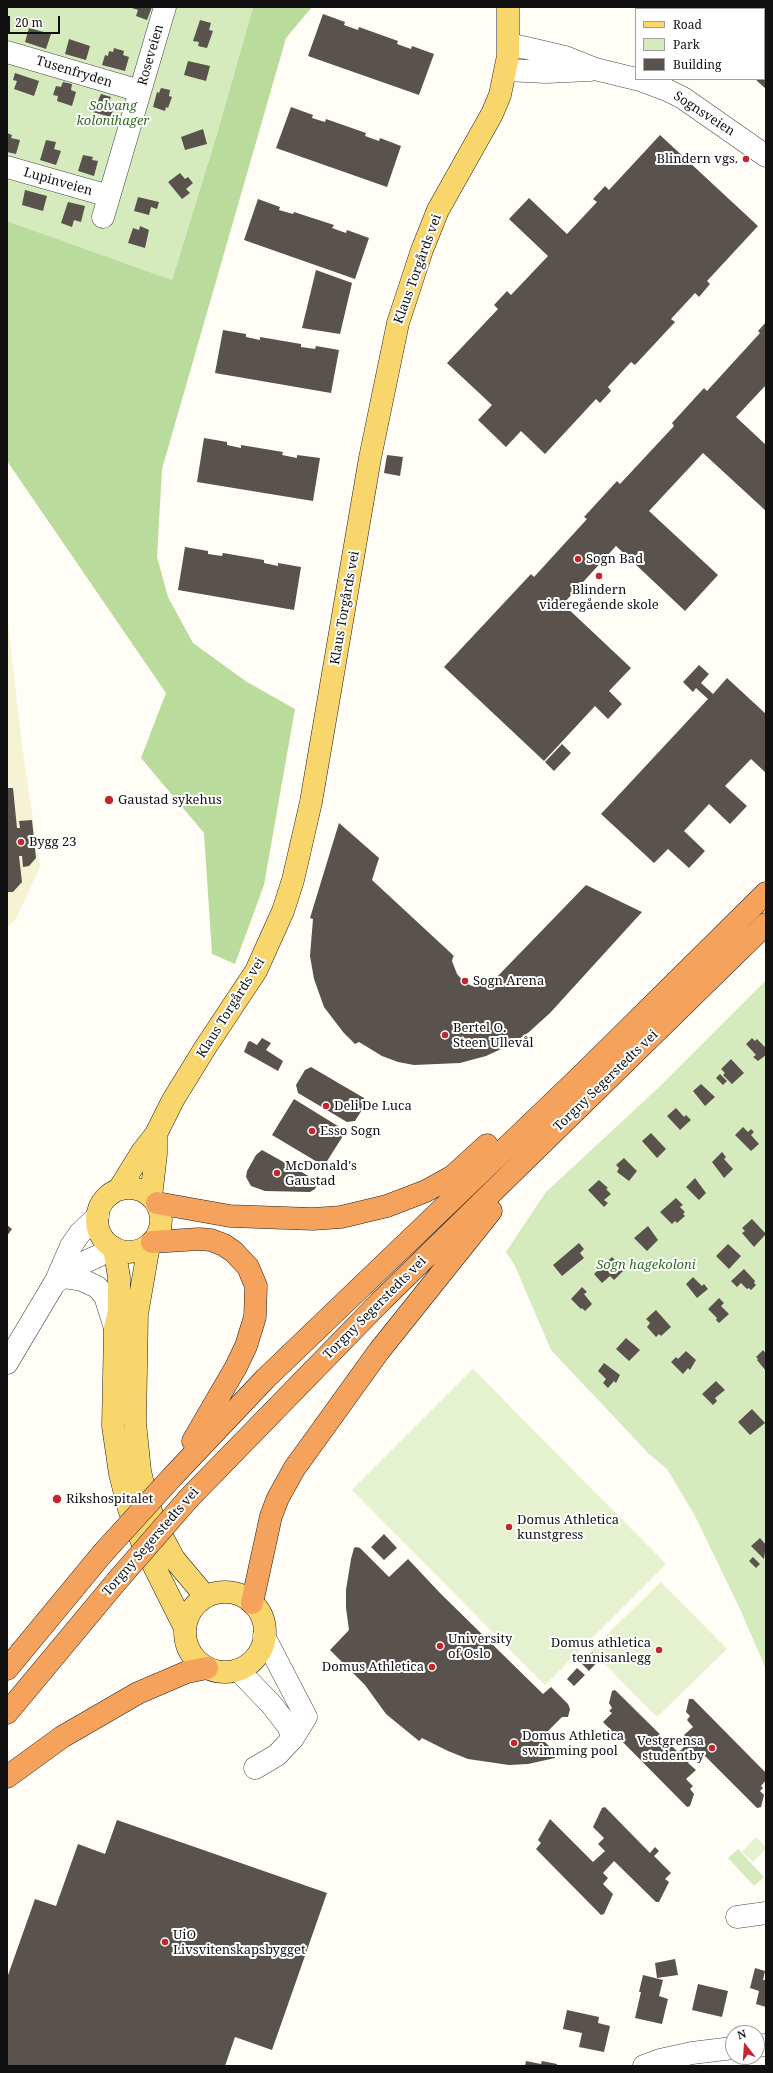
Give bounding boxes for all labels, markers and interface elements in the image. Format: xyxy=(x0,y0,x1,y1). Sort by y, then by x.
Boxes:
scale bar xyxy=(10,8,62,34)
legend xyxy=(635,8,765,80)
text: 20 m xyxy=(15,14,43,31)
text: Road xyxy=(673,16,702,33)
street label: Roseveien xyxy=(135,23,167,87)
text: Park xyxy=(673,36,700,53)
street label: Tusenfryden xyxy=(34,53,114,91)
text: Building xyxy=(673,56,721,73)
street label: Sognsveien xyxy=(670,88,738,140)
park label: Solvang kolonihager xyxy=(77,98,149,129)
place label: Blindern vgs. xyxy=(656,151,738,167)
marker: Blindern vgs. xyxy=(741,154,751,164)
street label: Lupinveien xyxy=(22,165,94,199)
street label: Klaus Torgårds vei xyxy=(391,212,445,326)
street label: Klaus Torgårds vei xyxy=(327,550,363,666)
place label: Sogn Bad xyxy=(586,551,643,567)
marker: Sogn Bad xyxy=(573,554,583,564)
marker: Blindern videregående skole xyxy=(594,571,604,581)
place label: Blindern videregående skole xyxy=(539,582,659,613)
place label: Gaustad sykehus xyxy=(118,792,222,808)
marker: Gaustad sykehus xyxy=(103,794,115,806)
place label: Bygg 23 xyxy=(29,834,76,850)
marker: Bygg 23 xyxy=(16,837,26,847)
street label: Klaus Torgårds vei xyxy=(194,955,268,1061)
place label: Sogn Arena xyxy=(473,973,544,989)
marker: Sogn Arena xyxy=(460,976,470,986)
place label: Bertel O. Steen Ullevål xyxy=(453,1020,534,1051)
street label: Torgny Segerstedts vei xyxy=(551,1027,661,1135)
marker: Bertel O. Steen Ullevål xyxy=(440,1030,450,1040)
place label: Deli De Luca xyxy=(334,1098,412,1114)
marker: Deli De Luca xyxy=(321,1101,331,1111)
place label: Esso Sogn xyxy=(320,1123,381,1139)
marker: Esso Sogn xyxy=(307,1126,317,1136)
place label: McDonald's Gaustad xyxy=(285,1158,357,1189)
marker: McDonald's Gaustad xyxy=(272,1168,282,1178)
street label: Torgny Segerstedts vei xyxy=(320,1253,430,1363)
park label: Sogn hagekoloni xyxy=(596,1257,696,1273)
street label: Torgny Segerstedts vei xyxy=(100,1485,202,1599)
place label: Rikshospitalet xyxy=(66,1491,153,1507)
marker: Rikshospitalet xyxy=(51,1493,63,1505)
place label: Domus Athletica kunstgress xyxy=(517,1512,619,1543)
marker: Domus Athletica kunstgress xyxy=(504,1522,514,1532)
place label: University of Oslo xyxy=(448,1631,512,1662)
place label: Domus athletica tennisanlegg xyxy=(551,1635,651,1666)
marker: University of Oslo xyxy=(435,1641,445,1651)
marker: Domus athletica tennisanlegg xyxy=(654,1645,664,1655)
place label: Domus Athletica xyxy=(322,1659,424,1675)
marker: Domus Athletica xyxy=(427,1662,437,1672)
place label: Domus Athletica swimming pool xyxy=(522,1728,624,1759)
place label: Vestgrensa studentby xyxy=(637,1733,704,1764)
marker: Domus Athletica swimming pool xyxy=(509,1738,519,1748)
marker: Vestgrensa studentby xyxy=(707,1743,717,1753)
place label: UiO Livsvitenskapsbygget xyxy=(173,1927,305,1958)
marker: UiO Livsvitenskapsbygget xyxy=(160,1937,170,1947)
north arrow xyxy=(725,2025,765,2065)
text: N xyxy=(735,2026,748,2042)

